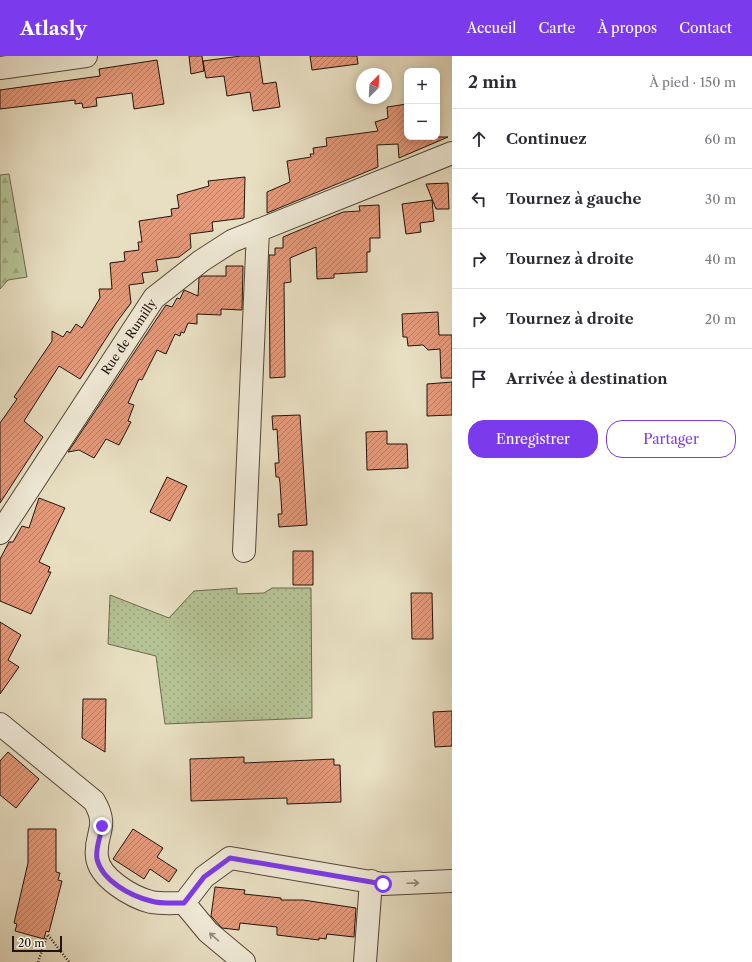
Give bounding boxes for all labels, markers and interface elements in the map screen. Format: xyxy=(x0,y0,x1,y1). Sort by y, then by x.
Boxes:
text: Atlasly xyxy=(20,17,87,40)
text: Accueil xyxy=(467,19,517,37)
text: Carte xyxy=(539,19,575,37)
text: À propos xyxy=(597,19,657,37)
text: Contact xyxy=(679,19,732,37)
north arrow xyxy=(356,68,392,104)
map controls xyxy=(404,68,440,140)
button: + xyxy=(404,68,440,104)
text: 2 min xyxy=(468,72,517,92)
text: À pied · 150 m xyxy=(649,74,736,90)
button: − xyxy=(404,104,440,140)
icon: ahead xyxy=(468,128,490,150)
text: Continuez xyxy=(506,129,587,148)
text: 60 m xyxy=(705,131,736,147)
icon: left xyxy=(468,188,490,210)
text: Tournez à gauche xyxy=(506,189,642,208)
text: 30 m xyxy=(705,191,736,207)
icon: right xyxy=(468,248,490,270)
text: Tournez à droite xyxy=(506,249,634,268)
text: 40 m xyxy=(705,251,736,267)
street label: Rue de Rumilly xyxy=(98,296,160,377)
icon: right xyxy=(468,308,490,330)
text: Tournez à droite xyxy=(506,309,634,328)
text: 20 m xyxy=(705,311,736,327)
icon: arrive xyxy=(468,368,490,390)
text: Arrivée à destination xyxy=(506,369,668,388)
button: Enregistrer xyxy=(468,420,598,458)
button: Partager xyxy=(606,420,736,458)
route end xyxy=(93,817,111,835)
route start xyxy=(374,875,392,893)
one-way arrow xyxy=(406,879,419,886)
one-way arrow xyxy=(209,932,219,941)
scale bar xyxy=(12,934,62,953)
text: 20 m xyxy=(18,936,44,950)

